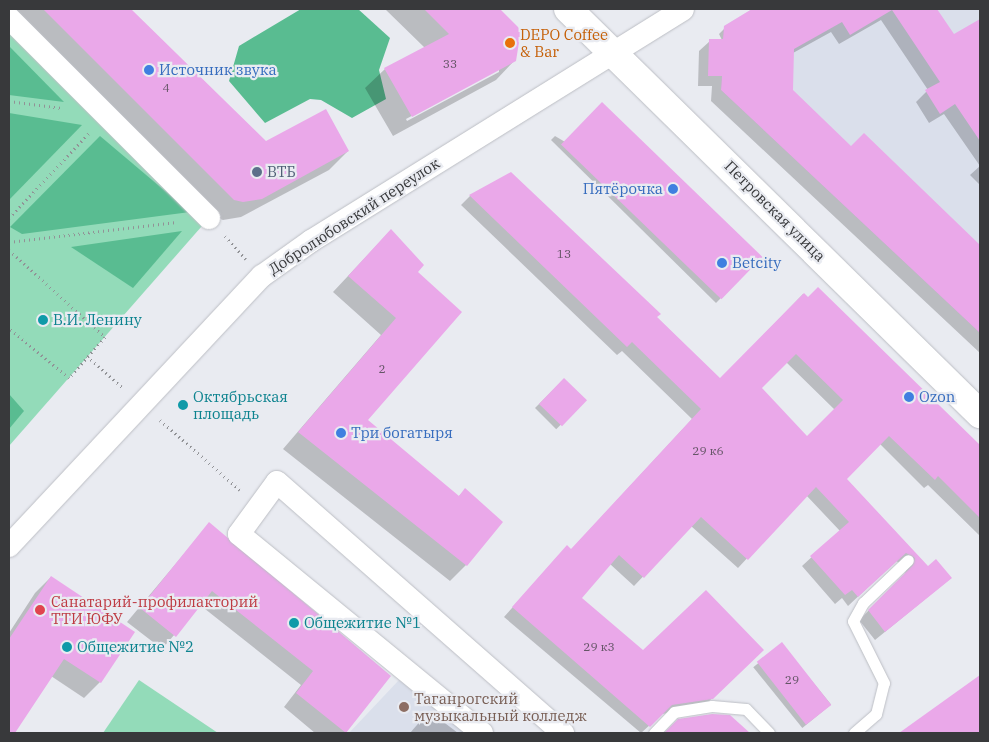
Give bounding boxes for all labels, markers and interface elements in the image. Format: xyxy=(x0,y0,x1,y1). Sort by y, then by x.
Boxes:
place label: DEPO Coffee & Bar xyxy=(520,25,608,60)
marker: DEPO Coffee & Bar xyxy=(504,37,516,49)
house number: 33 xyxy=(443,57,457,71)
place label: Источник звука xyxy=(159,61,277,79)
marker: Источник звука xyxy=(143,64,155,76)
house number: 4 xyxy=(162,81,170,95)
street label: Добролюбовский переулок xyxy=(265,154,443,278)
street label: Петровская улица xyxy=(721,157,829,265)
place label: ВТБ xyxy=(267,163,296,181)
marker: ВТБ xyxy=(251,166,263,178)
place label: Пятёрочка xyxy=(583,180,663,198)
marker: Пятёрочка xyxy=(667,183,679,195)
house number: 13 xyxy=(557,247,571,261)
place label: Betcity xyxy=(732,254,781,272)
marker: Betcity xyxy=(716,257,728,269)
place label: В.И. Ленину xyxy=(53,311,142,329)
marker: В.И. Ленину xyxy=(37,314,49,326)
house number: 2 xyxy=(378,362,386,376)
place label: Октябрьская площадь xyxy=(193,387,288,422)
place label: Ozon xyxy=(919,388,955,406)
marker: Ozon xyxy=(903,391,915,403)
marker: Октябрьская площадь xyxy=(177,399,189,411)
place label: Три богатыря xyxy=(351,424,453,442)
marker: Три богатыря xyxy=(335,427,347,439)
house number: 29 к6 xyxy=(692,444,724,458)
place label: Санатарий-профилакторий ТТИ ЮФУ xyxy=(51,592,258,627)
marker: Санатарий-профилакторий ТТИ ЮФУ xyxy=(33,603,47,617)
place label: Общежитие №1 xyxy=(304,614,421,632)
marker: Общежитие №1 xyxy=(288,617,300,629)
place label: Общежитие №2 xyxy=(77,638,194,656)
house number: 29 к3 xyxy=(583,640,615,654)
marker: Общежитие №2 xyxy=(61,641,73,653)
house number: 29 xyxy=(785,673,799,687)
place label: Таганрогский музыкальный колледж xyxy=(414,689,587,724)
marker: Таганрогский музыкальный колледж xyxy=(398,701,410,713)

